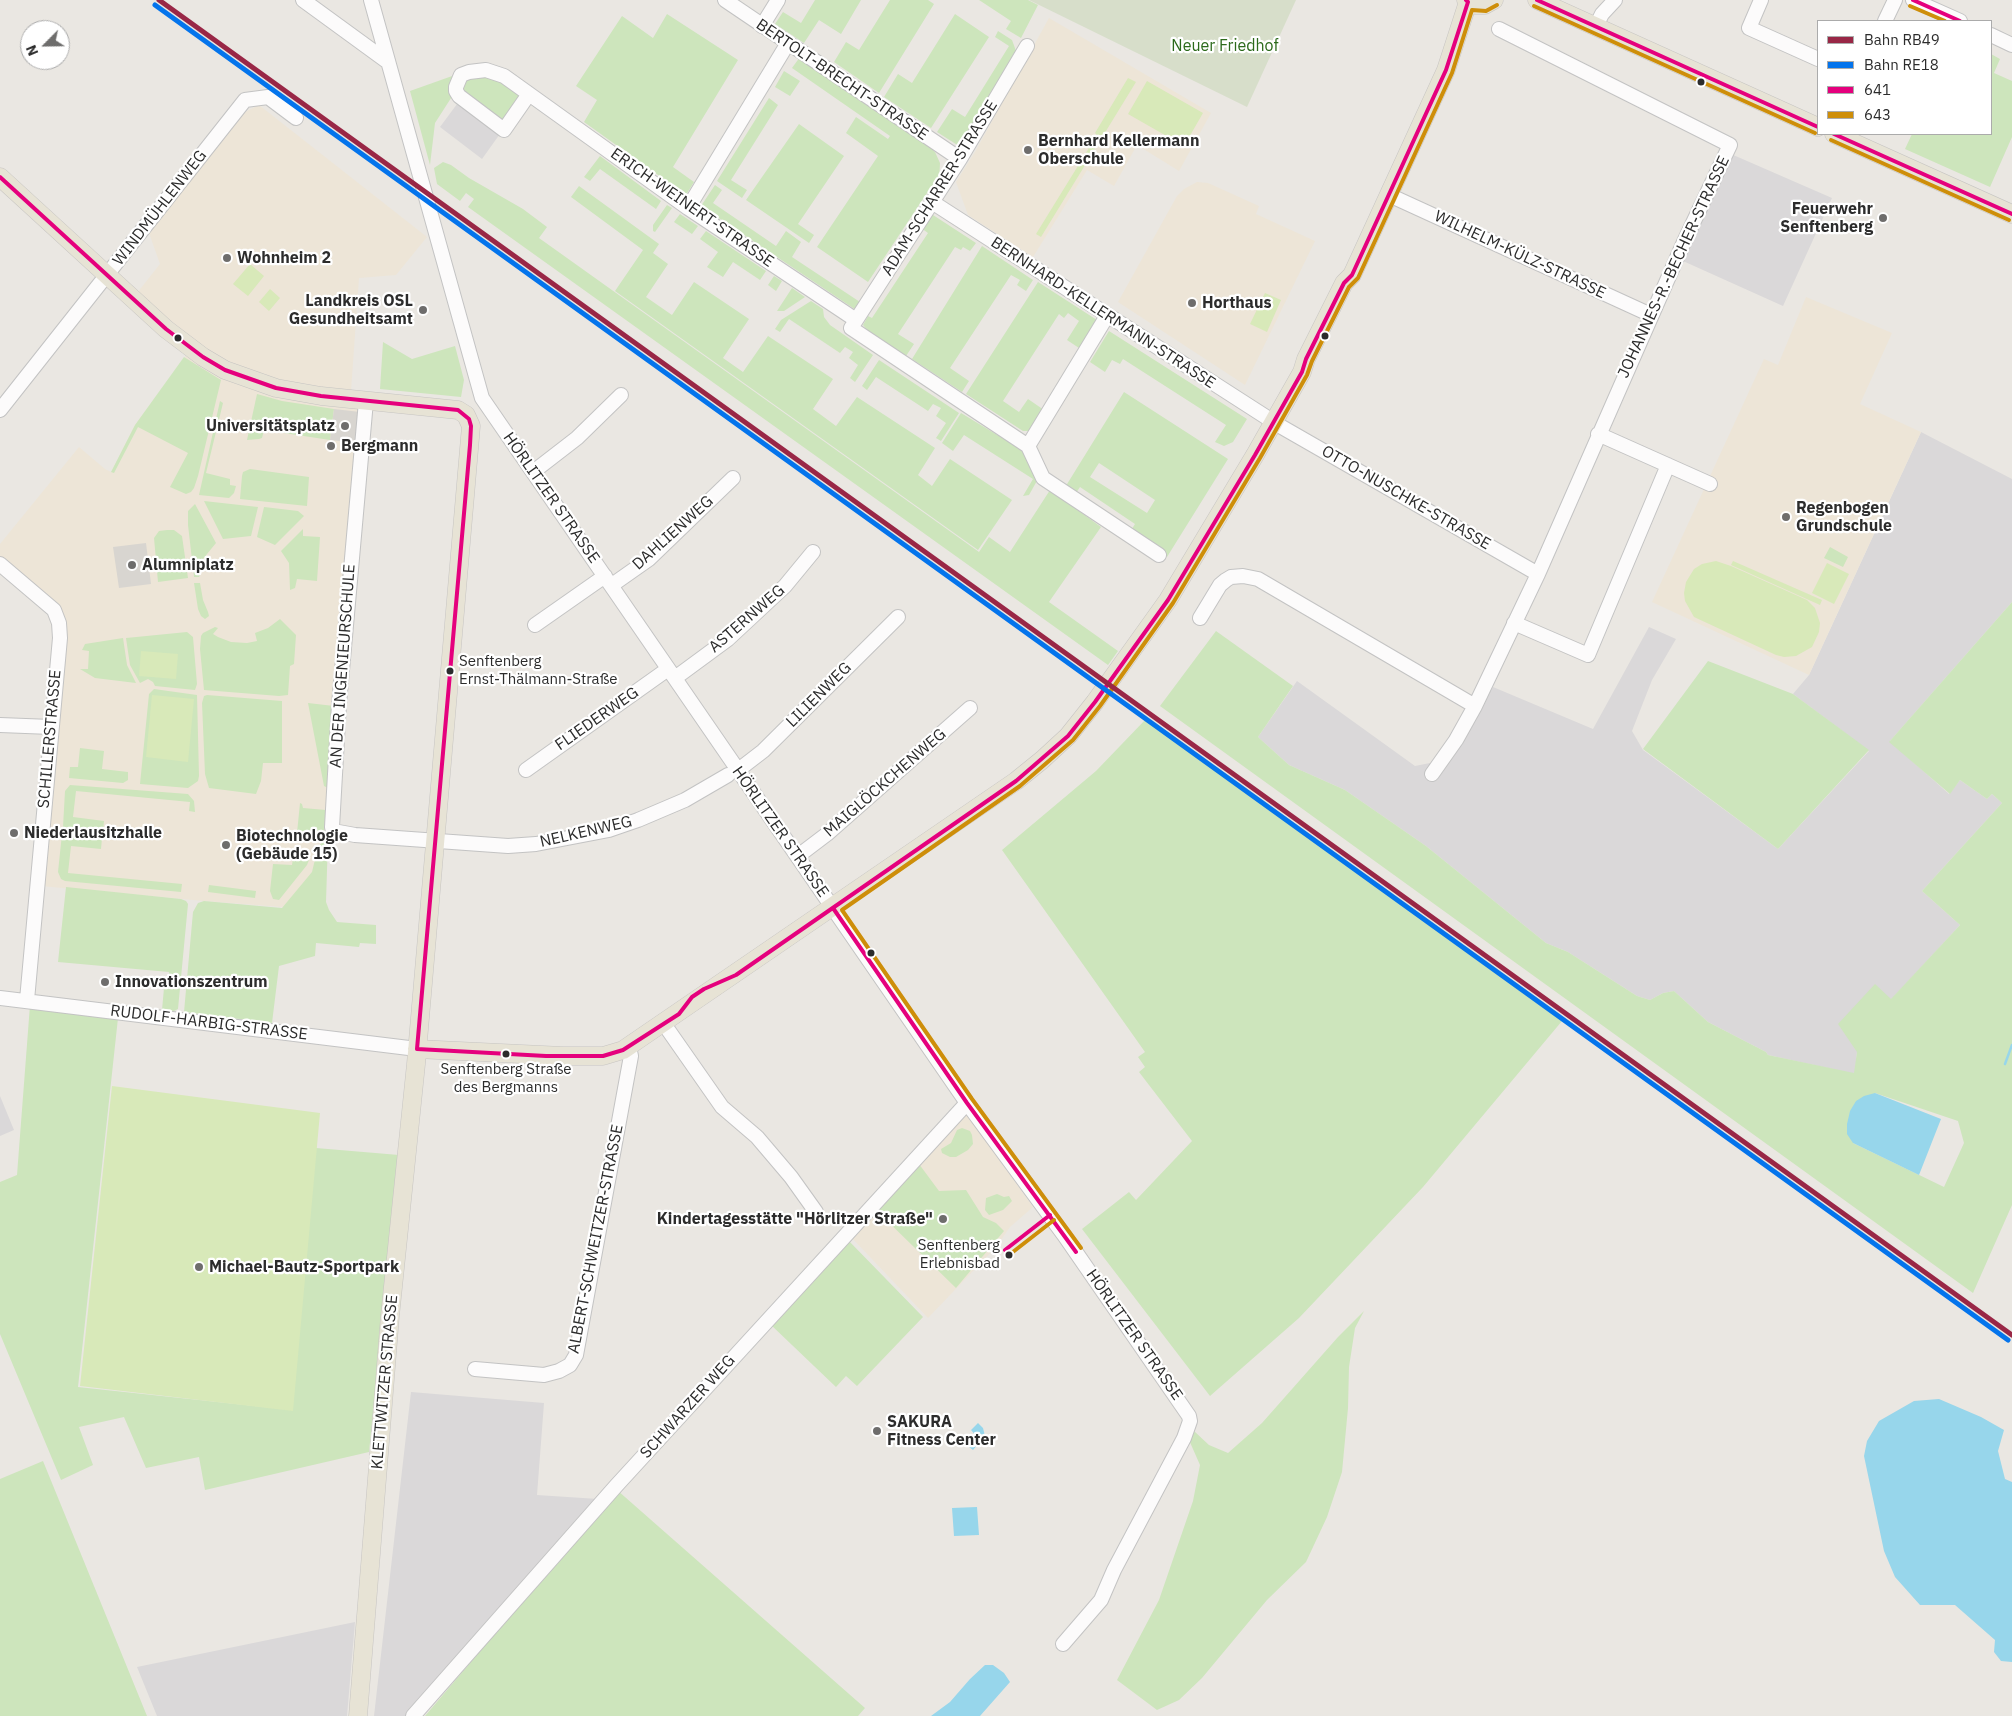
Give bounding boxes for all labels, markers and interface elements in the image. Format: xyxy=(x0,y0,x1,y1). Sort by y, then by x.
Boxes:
street label: BERTOLT-BRECHT-STRASSE xyxy=(752,15,932,145)
north arrow xyxy=(20,20,70,70)
legend xyxy=(1817,20,1992,135)
text: Bahn RB49 xyxy=(1864,30,1940,49)
park label: Neuer Friedhof xyxy=(1171,36,1279,56)
text: N xyxy=(22,42,42,59)
text: Bahn RE18 xyxy=(1864,55,1939,74)
unlabelled marker xyxy=(1696,77,1706,87)
text: 641 xyxy=(1864,80,1891,99)
street label: ADAM-SCHARRER-STRASSE xyxy=(878,97,1002,279)
text: 643 xyxy=(1864,105,1891,124)
place label: Bernhard Kellermann Oberschule xyxy=(1038,131,1199,169)
street label: ERICH-WEINERT-STRASSE xyxy=(607,144,777,272)
marker: Bernhard Kellermann Oberschule xyxy=(1022,144,1034,156)
street label: WINDMÜHLENWEG xyxy=(109,146,211,270)
street label: JOHANNES-R.-BECHER-STRASSE xyxy=(1614,153,1734,381)
place label: Feuerwehr Senftenberg xyxy=(1780,199,1873,237)
street label: WILHELM-KÜLZ-STRASSE xyxy=(1431,207,1609,303)
marker: Feuerwehr Senftenberg xyxy=(1877,212,1889,224)
street label: BERNHARD-KELLERMANN-STRASSE xyxy=(987,233,1219,393)
place label: Wohnheim 2 xyxy=(237,248,331,268)
marker: Wohnheim 2 xyxy=(221,252,233,264)
place label: Landkreis OSL Gesundheitsamt xyxy=(289,291,413,329)
place label: Horthaus xyxy=(1202,293,1272,313)
marker: Horthaus xyxy=(1186,297,1198,309)
marker: Landkreis OSL Gesundheitsamt xyxy=(417,304,429,316)
unlabelled marker xyxy=(1320,331,1330,341)
unlabelled marker xyxy=(173,333,183,343)
place label: Universitätsplatz xyxy=(206,416,335,436)
marker: Universitätsplatz xyxy=(339,420,351,432)
street label: HÖRLITZER STRASSE xyxy=(499,429,603,567)
place label: Bergmann xyxy=(341,436,418,456)
marker: Bergmann xyxy=(325,440,337,452)
street label: OTTO-NUSCHKE-STRASSE xyxy=(1318,442,1494,554)
street label: DAHLIENWEG xyxy=(629,492,717,574)
place label: Regenbogen Grundschule xyxy=(1796,498,1892,536)
marker: Regenbogen Grundschule xyxy=(1780,511,1792,523)
place label: Alumniplatz xyxy=(142,555,234,575)
marker: Alumniplatz xyxy=(126,559,138,571)
street label: AN DER INGENIEURSCHULE xyxy=(326,563,360,769)
street label: ASTERNWEG xyxy=(705,581,789,657)
place label: Senftenberg Ernst-Thälmann-Straße xyxy=(459,653,617,688)
street label: LILIENWEG xyxy=(782,658,856,732)
marker: Senftenberg Ernst-Thälmann-Straße xyxy=(445,666,455,676)
street label: SCHILLERSTRASSE xyxy=(34,669,66,809)
street label: FLIEDERWEG xyxy=(552,683,642,755)
street label: MAIGLÖCKCHENWEG xyxy=(820,725,950,841)
street label: HÖRLITZER STRASSE xyxy=(728,763,832,901)
street label: NELKENWEG xyxy=(538,812,634,852)
place label: Niederlausitzhalle xyxy=(24,823,162,843)
place label: Biotechnologie (Gebäude 15) xyxy=(236,826,348,864)
marker: Niederlausitzhalle xyxy=(8,827,20,839)
marker: Biotechnologie (Gebäude 15) xyxy=(220,839,232,851)
unlabelled marker xyxy=(866,948,876,958)
place label: Innovationszentrum xyxy=(115,972,268,992)
marker: Innovationszentrum xyxy=(99,976,111,988)
street label: RUDOLF-HARBIG-STRASSE xyxy=(109,1001,309,1045)
marker: Senftenberg Straße des Bergmanns xyxy=(501,1049,511,1059)
place label: Senftenberg Straße des Bergmanns xyxy=(440,1061,572,1096)
street label: ALBERT-SCHWEITZER-STRASSE xyxy=(564,1123,628,1355)
place label: Kindertagesstätte "Hörlitzer Straße" xyxy=(657,1209,933,1229)
marker: Kindertagesstätte "Hörlitzer Straße" xyxy=(937,1213,949,1225)
place label: Senftenberg Erlebnisbad xyxy=(918,1237,1000,1272)
marker: Senftenberg Erlebnisbad xyxy=(1004,1250,1014,1260)
place label: Michael-Bautz-Sportpark xyxy=(209,1257,399,1277)
marker: Michael-Bautz-Sportpark xyxy=(193,1261,205,1273)
street label: HÖRLITZER STRASSE xyxy=(1082,1266,1186,1404)
street label: KLETTWITZER STRASSE xyxy=(368,1294,402,1470)
street label: SCHWARZER WEG xyxy=(637,1351,739,1463)
place label: SAKURA Fitness Center xyxy=(887,1412,996,1450)
marker: SAKURA Fitness Center xyxy=(871,1425,883,1437)

